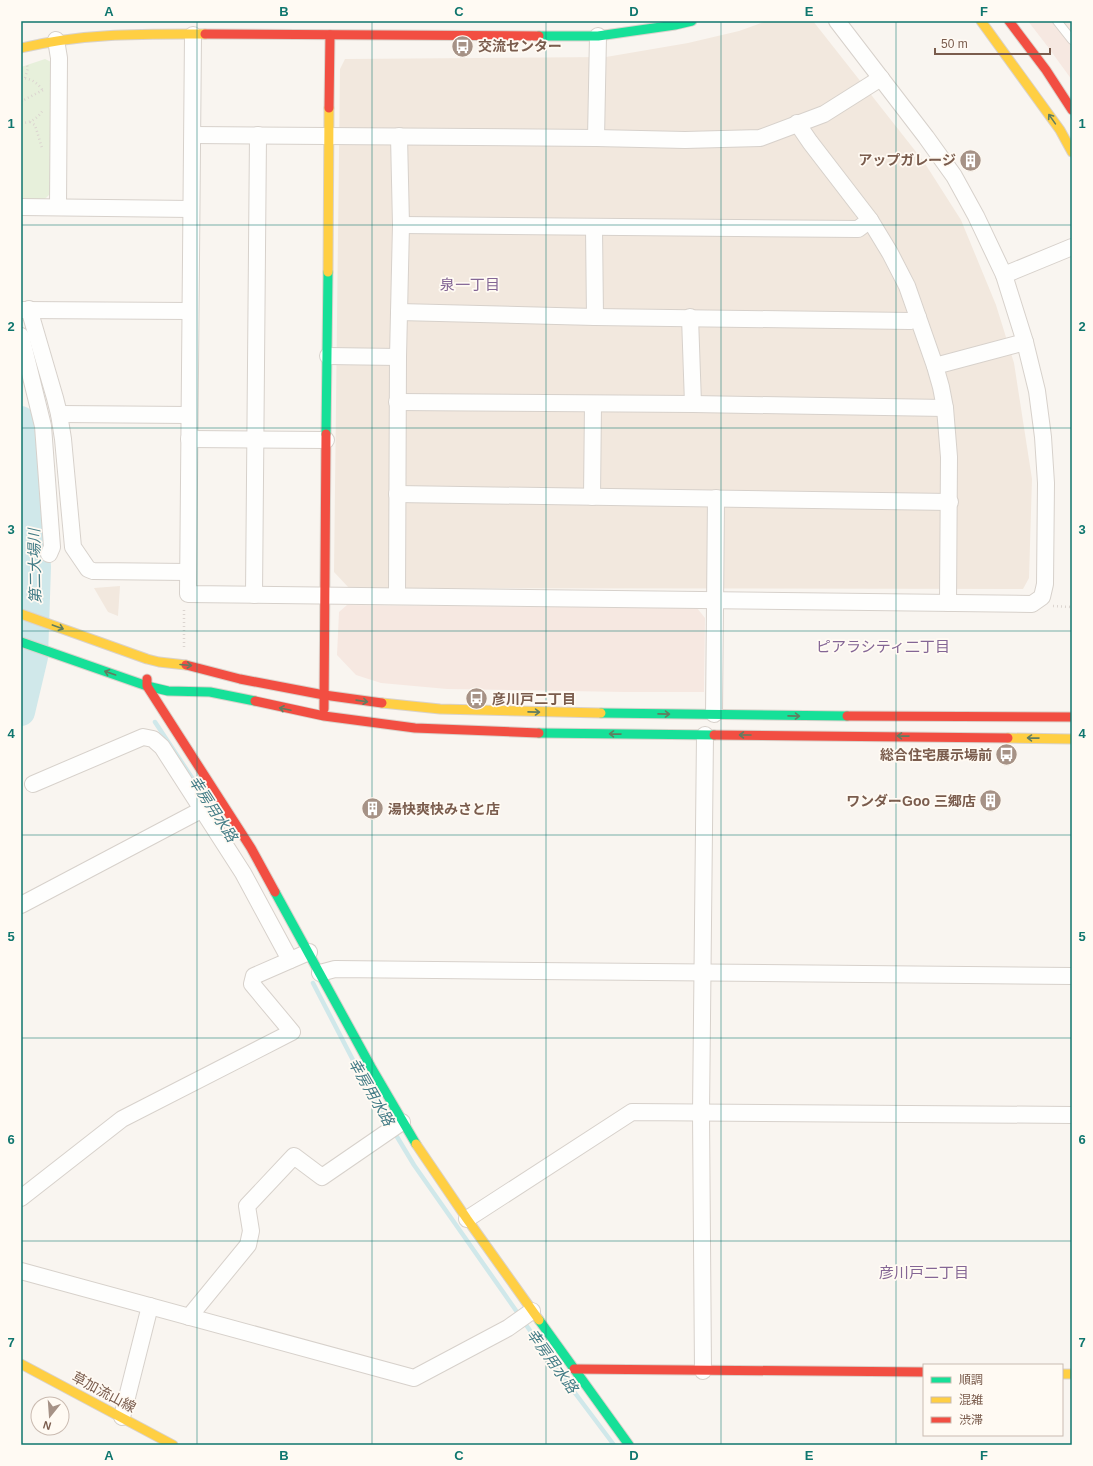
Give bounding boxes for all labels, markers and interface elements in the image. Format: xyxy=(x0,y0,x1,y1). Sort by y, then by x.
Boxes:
text: A xyxy=(104,4,114,19)
text: B xyxy=(279,4,289,19)
text: C xyxy=(454,4,464,19)
text: D xyxy=(629,4,639,19)
text: E xyxy=(805,4,814,19)
text: F xyxy=(980,4,988,19)
scale bar xyxy=(935,30,1050,56)
bus stop icon: 交流センター xyxy=(449,33,475,59)
text: 50 m xyxy=(941,37,968,51)
place label: 交流センター xyxy=(478,38,562,54)
one-way arrow xyxy=(1048,113,1056,124)
text: 1 xyxy=(7,116,15,131)
text: 1 xyxy=(1078,116,1086,131)
building icon: アップガレージ xyxy=(958,147,984,173)
place label: アップガレージ xyxy=(858,152,956,168)
district label: 泉一丁目 xyxy=(440,276,500,293)
text: 2 xyxy=(7,319,15,334)
text: 2 xyxy=(1078,319,1086,334)
text: 3 xyxy=(7,522,15,537)
text: 3 xyxy=(1078,522,1086,537)
water label: 第二大場川 xyxy=(25,526,44,604)
one-way arrow xyxy=(51,624,64,631)
district label: ピアラシティ二丁目 xyxy=(816,638,950,655)
one-way arrow xyxy=(179,662,192,669)
one-way arrow xyxy=(105,669,117,677)
bus stop icon: 彦川戸二丁目 xyxy=(463,686,489,712)
place label: 彦川戸二丁目 xyxy=(492,691,576,707)
one-way arrow xyxy=(355,697,368,705)
one-way arrow xyxy=(279,704,292,712)
one-way arrow xyxy=(527,708,540,716)
one-way arrow xyxy=(657,710,670,718)
one-way arrow xyxy=(787,712,800,719)
text: 4 xyxy=(7,726,15,741)
text: 4 xyxy=(1078,726,1086,741)
one-way arrow xyxy=(609,730,622,738)
one-way arrow xyxy=(739,731,752,739)
one-way arrow xyxy=(897,732,910,740)
one-way arrow xyxy=(1027,734,1040,742)
bus stop icon: 総合住宅展示場前 xyxy=(994,742,1020,768)
place label: 総合住宅展示場前 xyxy=(880,747,992,763)
water label: 幸房用水路 xyxy=(186,773,242,846)
building icon: ワンダーGoo 三郷店 xyxy=(978,788,1004,814)
place label: ワンダーGoo 三郷店 xyxy=(846,793,976,809)
building icon: 湯快爽快みさと店 xyxy=(360,796,386,822)
place label: 湯快爽快みさと店 xyxy=(388,801,500,817)
text: 5 xyxy=(7,929,15,944)
text: 5 xyxy=(1078,929,1086,944)
water label: 幸房用水路 xyxy=(345,1055,399,1130)
text: 6 xyxy=(7,1132,15,1147)
text: 6 xyxy=(1078,1132,1086,1147)
district label: 彦川戸二丁目 xyxy=(879,1264,969,1281)
water label: 幸房用水路 xyxy=(523,1325,582,1398)
text: 7 xyxy=(7,1335,15,1350)
text: 7 xyxy=(1078,1335,1086,1350)
legend xyxy=(923,1364,1063,1436)
street label: 草加流山線 xyxy=(69,1369,139,1415)
text: 順調 xyxy=(959,1373,983,1387)
text: 混雑 xyxy=(959,1393,983,1407)
north arrow xyxy=(30,1396,70,1436)
text: 渋滞 xyxy=(959,1413,983,1427)
text: N xyxy=(41,1419,53,1432)
text: A xyxy=(104,1448,114,1463)
text: B xyxy=(279,1448,289,1463)
text: C xyxy=(454,1448,464,1463)
text: D xyxy=(629,1448,639,1463)
text: E xyxy=(805,1448,814,1463)
text: F xyxy=(980,1448,988,1463)

